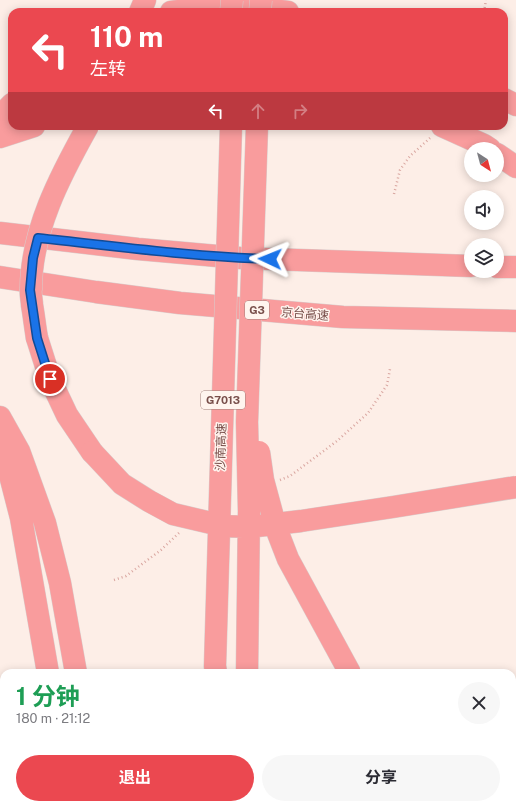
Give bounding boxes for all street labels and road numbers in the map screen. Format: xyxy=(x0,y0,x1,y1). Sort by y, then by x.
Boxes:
road number: G3 xyxy=(245,301,269,319)
street label: 京台高速 xyxy=(280,305,330,323)
road number: G7013 xyxy=(201,391,245,409)
street label: 沙南高速 xyxy=(213,423,229,471)

